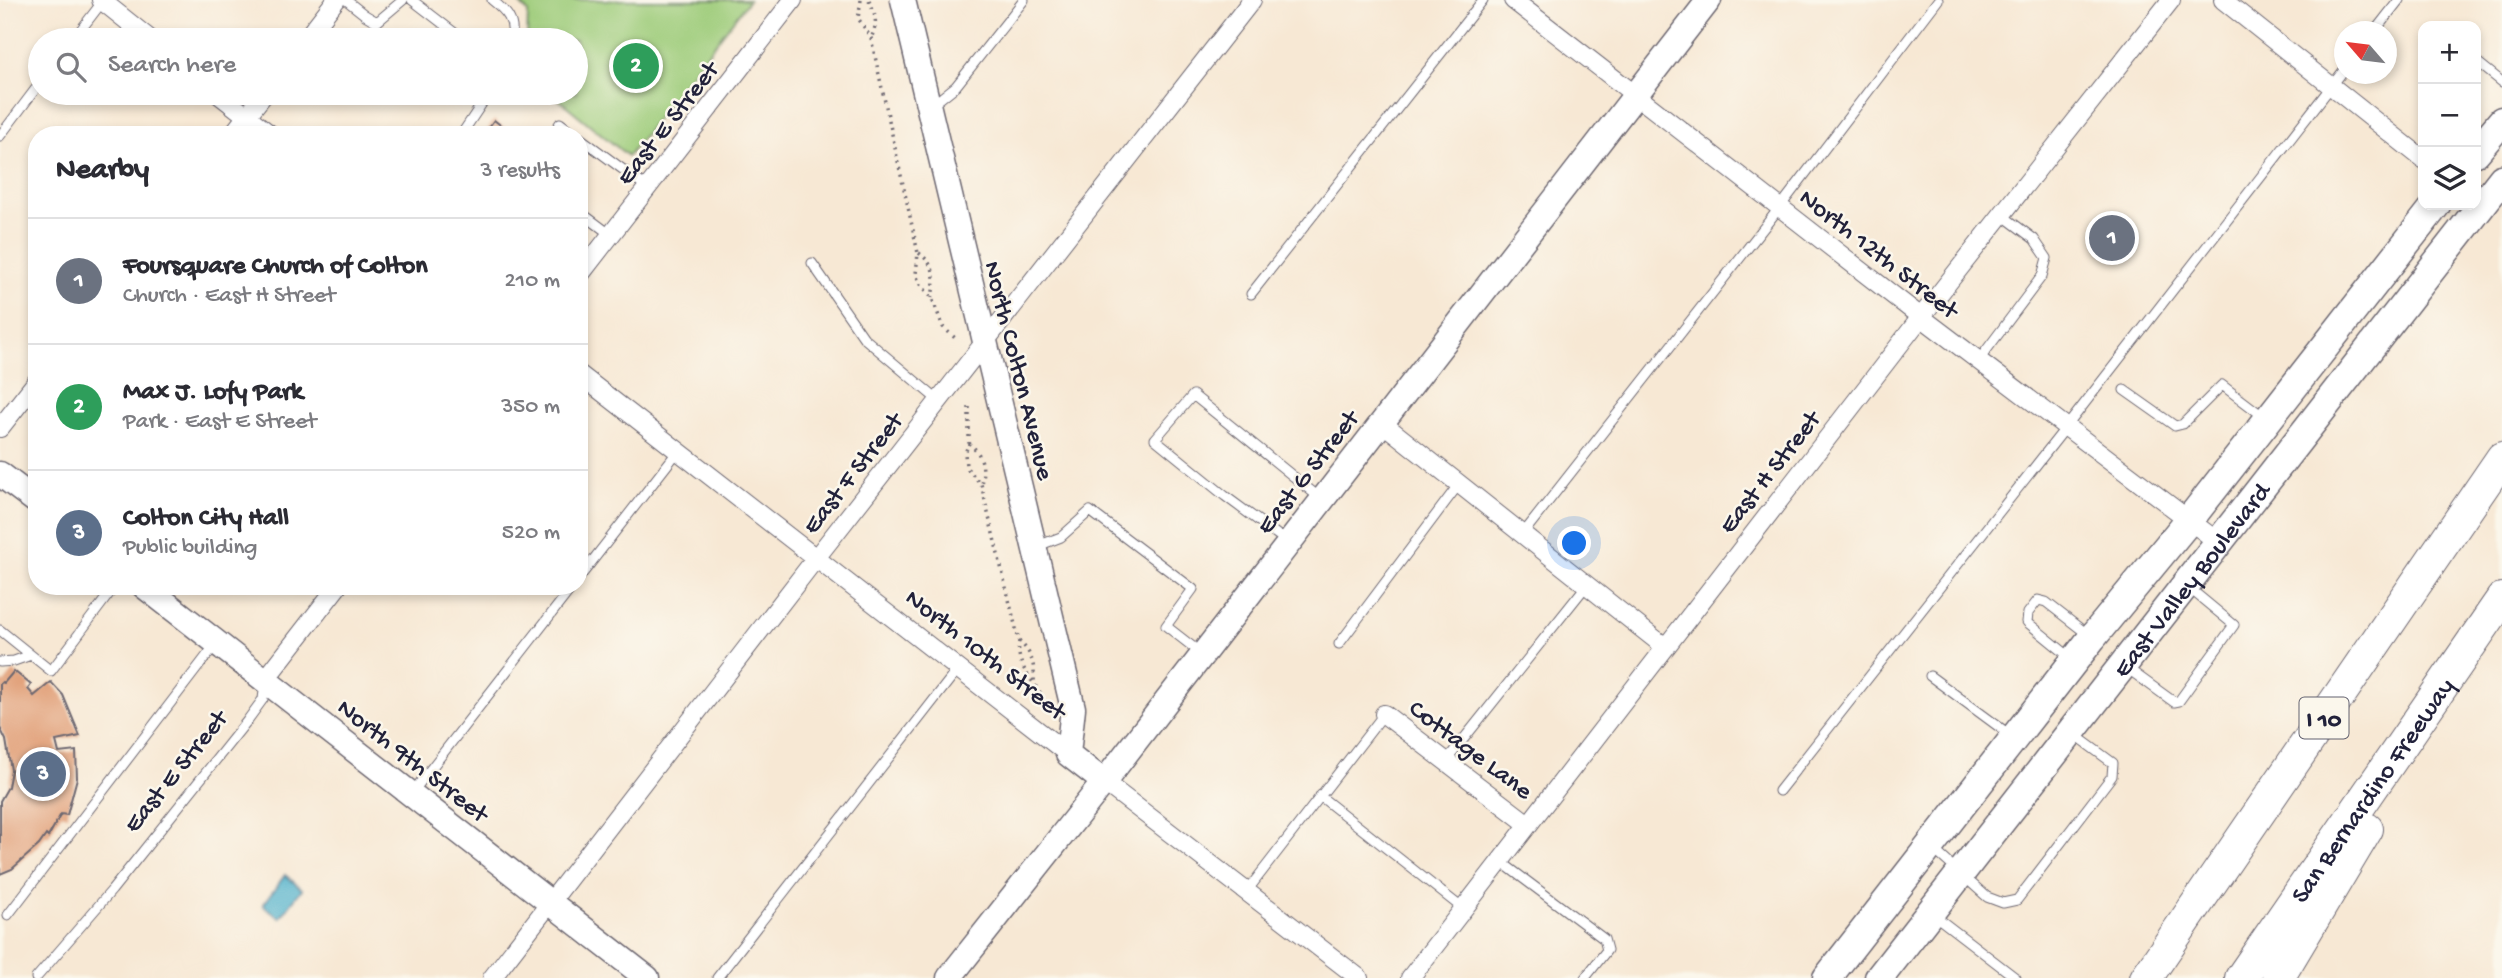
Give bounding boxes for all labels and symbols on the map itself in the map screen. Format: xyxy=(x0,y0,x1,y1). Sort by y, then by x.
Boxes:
north arrow xyxy=(2334,21,2397,84)
pin: 2 xyxy=(613,40,659,92)
street label: East E Street xyxy=(612,55,729,193)
street label: North 12th Street xyxy=(1791,184,1965,329)
pin: 1 xyxy=(2089,212,2135,264)
street label: North Colton Avenue xyxy=(974,258,1059,484)
street label: East G Street xyxy=(1252,404,1369,542)
street label: East H Street xyxy=(1714,404,1831,541)
street label: East F Street xyxy=(797,406,913,542)
street label: East Valley Boulevard xyxy=(2108,477,2280,685)
your location xyxy=(1557,526,1591,560)
street label: North 10th Street xyxy=(898,584,1073,730)
street label: San Bernardino Freeway xyxy=(2286,673,2463,911)
street label: North 9th Street xyxy=(329,694,495,833)
street label: Cottage Lane xyxy=(1401,695,1538,809)
road number: I 10 xyxy=(2300,698,2348,738)
street label: East E Street xyxy=(119,703,238,840)
pin: 3 xyxy=(20,748,66,800)

